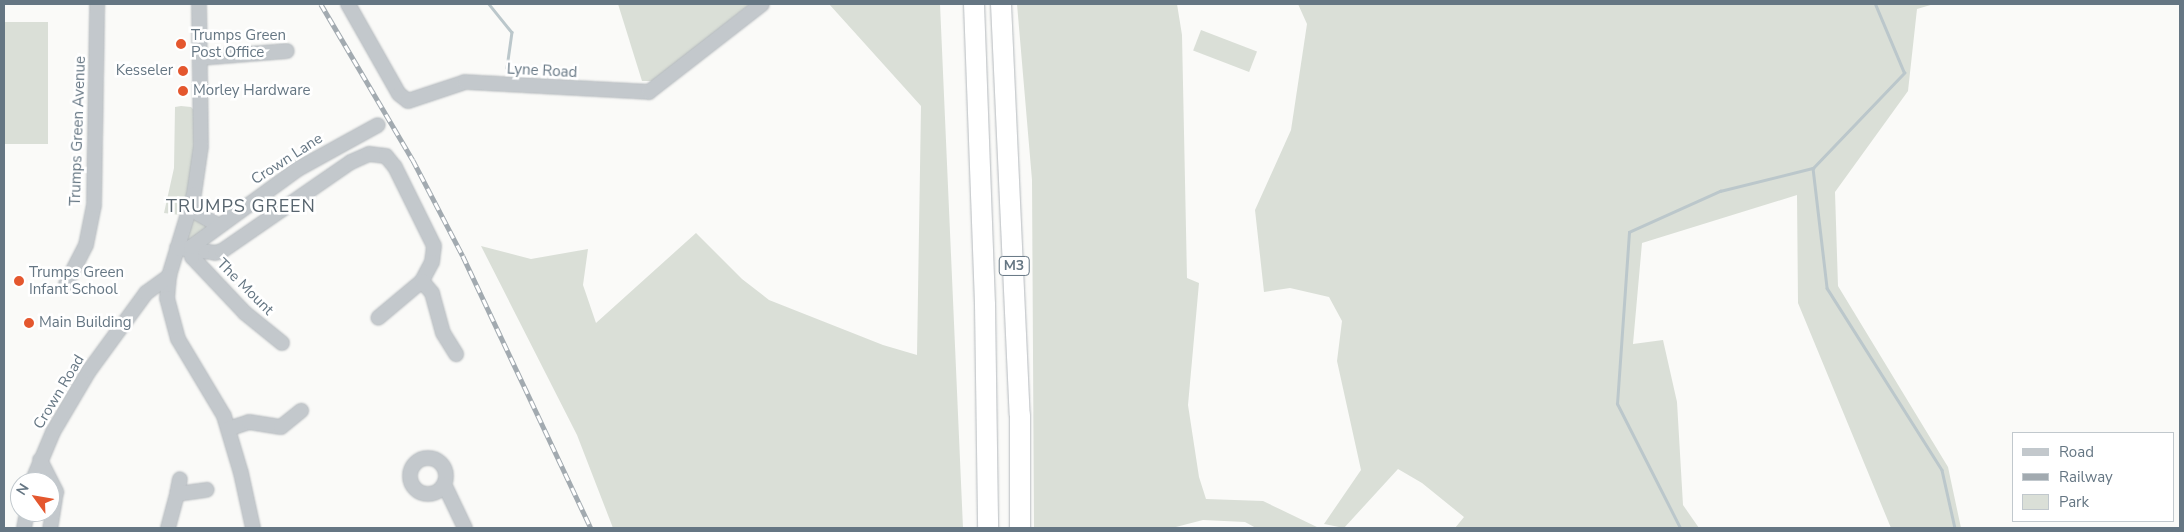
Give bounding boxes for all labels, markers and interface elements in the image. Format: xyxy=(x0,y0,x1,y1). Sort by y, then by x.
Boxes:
place label: Trumps Green Post Office xyxy=(191,26,286,61)
marker: Trumps Green Post Office xyxy=(175,38,187,50)
street label: Trumps Green Avenue xyxy=(66,56,90,206)
street label: Lyne Road xyxy=(506,60,578,82)
place label: Kesseler xyxy=(116,62,173,80)
marker: Kesseler xyxy=(177,65,189,77)
place label: Morley Hardware xyxy=(193,82,310,100)
marker: Morley Hardware xyxy=(177,85,189,97)
street label: Crown Lane xyxy=(248,129,326,189)
district label: TRUMPS GREEN xyxy=(165,195,317,217)
street label: The Mount xyxy=(213,255,277,319)
road number: M3 xyxy=(998,255,1030,278)
place label: Trumps Green Infant School xyxy=(29,263,124,298)
marker: Trumps Green Infant School xyxy=(13,275,25,287)
place label: Main Building xyxy=(39,314,132,332)
marker: Main Building xyxy=(23,317,35,329)
street label: Crown Road xyxy=(30,352,88,432)
legend xyxy=(2012,432,2174,522)
text: Road xyxy=(2059,442,2094,462)
text: Railway xyxy=(2059,467,2113,487)
north arrow xyxy=(10,472,60,522)
text: N xyxy=(12,480,34,499)
text: Park xyxy=(2059,492,2089,512)

